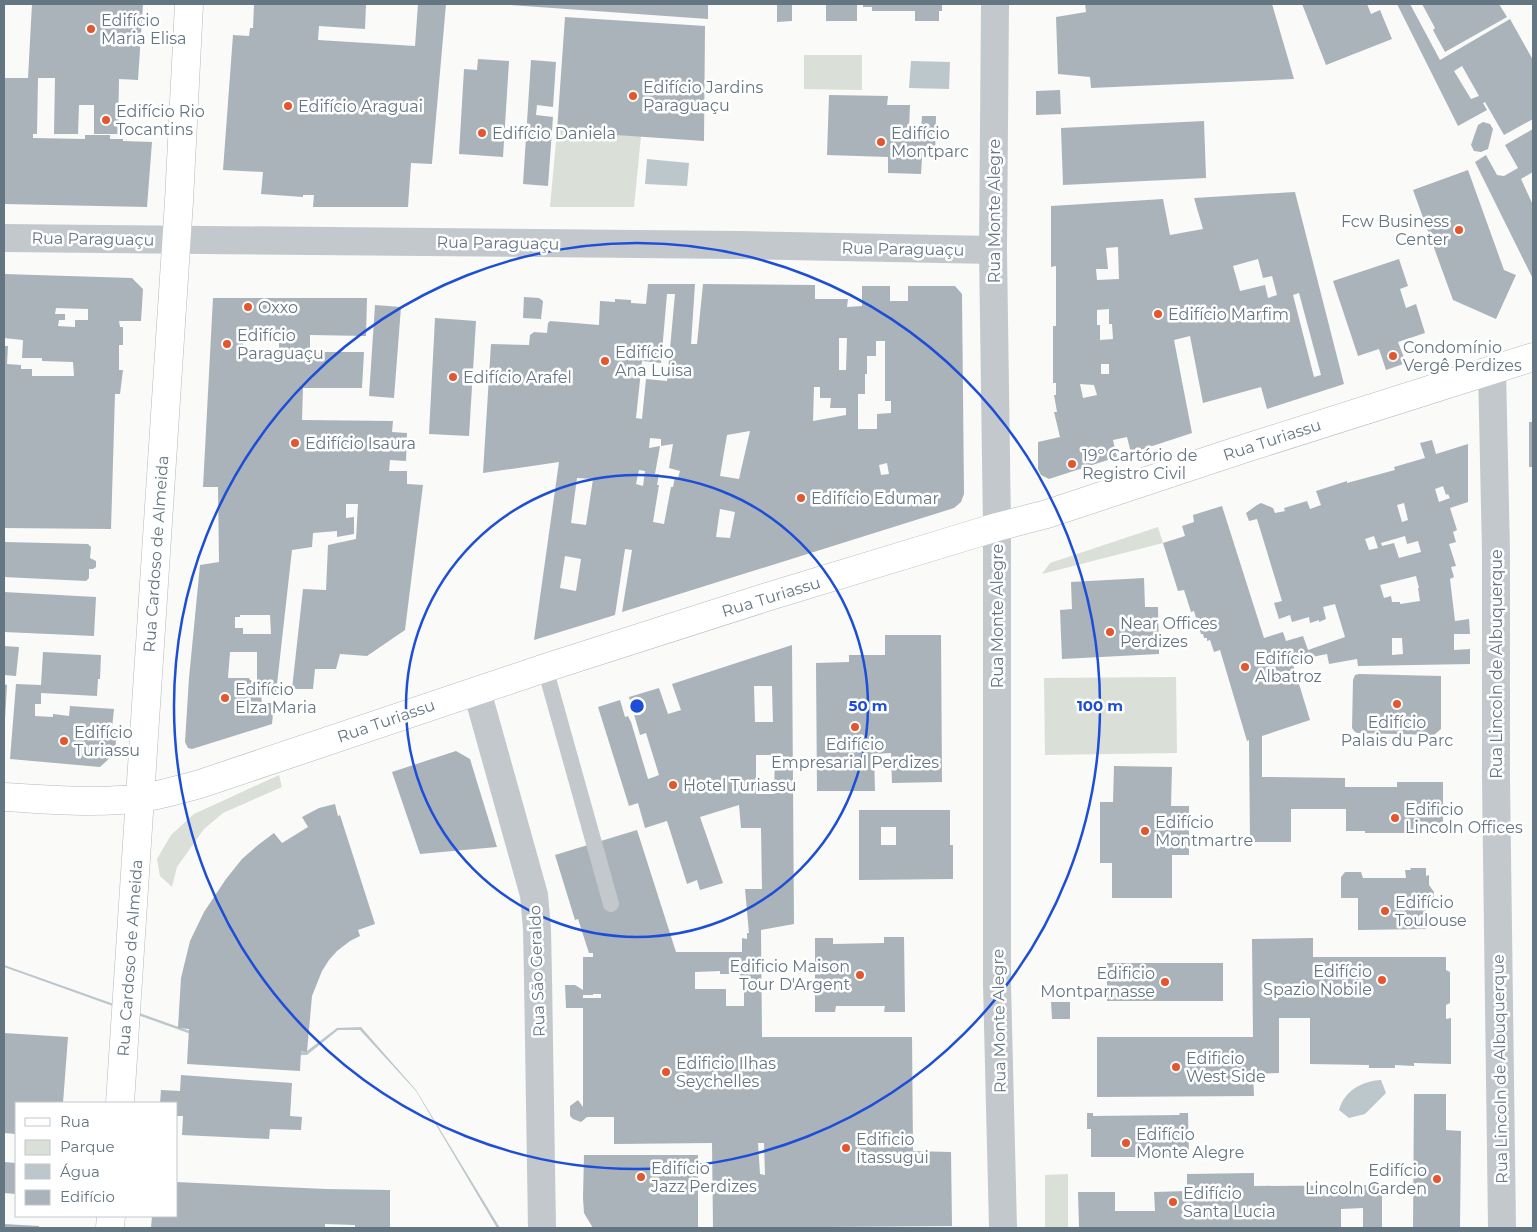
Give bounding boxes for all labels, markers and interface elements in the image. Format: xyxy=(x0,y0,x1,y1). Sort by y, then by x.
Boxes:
place label: Edifício Maria Elisa xyxy=(101,11,187,48)
marker: Edifício Maria Elisa xyxy=(85,23,97,35)
place label: Edifício Jardins Paraguaçu xyxy=(643,78,764,115)
marker: Edifício Jardins Paraguaçu xyxy=(627,90,639,102)
place label: Edifício Araguai xyxy=(298,97,423,116)
marker: Edifício Araguai xyxy=(282,100,294,112)
place label: Edifício Rio Tocantins xyxy=(116,102,205,139)
marker: Edifício Rio Tocantins xyxy=(100,114,112,126)
place label: Edifício Daniela xyxy=(492,124,616,143)
place label: Edifício Montparc xyxy=(891,124,969,161)
marker: Edifício Daniela xyxy=(476,127,488,139)
marker: Edifício Montparc xyxy=(875,136,887,148)
street label: Rua Monte Alegre xyxy=(985,139,1004,283)
place label: Fcw Business Center xyxy=(1341,212,1449,249)
marker: Fcw Business Center xyxy=(1453,224,1465,236)
street label: Rua Paraguaçu xyxy=(31,228,155,250)
street label: Rua Paraguaçu xyxy=(436,232,560,254)
street label: Rua Paraguaçu xyxy=(841,238,965,260)
place label: Oxxo xyxy=(258,298,298,317)
marker: Oxxo xyxy=(242,301,254,313)
place label: Edifício Marfim xyxy=(1168,305,1289,324)
marker: Edifício Marfim xyxy=(1152,308,1164,320)
place label: Edifício Paraguaçu xyxy=(237,326,324,363)
marker: Edifício Paraguaçu xyxy=(221,338,233,350)
place label: Condomínio Vergê Perdizes xyxy=(1403,338,1522,375)
place label: Edifício Ana Luisa xyxy=(615,343,693,380)
marker: Condomínio Vergê Perdizes xyxy=(1387,350,1399,362)
marker: Edifício Ana Luisa xyxy=(599,355,611,367)
place label: Edifício Arafel xyxy=(463,368,572,387)
marker: Edifício Arafel xyxy=(447,371,459,383)
street label: Rua Turiassu xyxy=(1221,415,1323,465)
place label: Edifício Isaura xyxy=(305,434,416,453)
marker: Edifício Isaura xyxy=(289,437,301,449)
place label: 19º Cartório de Registro Civil xyxy=(1082,446,1197,483)
street label: Rua Cardoso de Almeida xyxy=(140,455,172,653)
marker: 19º Cartório de Registro Civil xyxy=(1066,458,1078,470)
place label: Edifício Edumar xyxy=(811,489,939,508)
marker: Edifício Edumar xyxy=(795,492,807,504)
street label: Rua Monte Alegre xyxy=(988,544,1007,688)
street label: Rua Lincoln de Albuquerque xyxy=(1487,549,1506,779)
street label: Rua Turiassu xyxy=(719,573,823,621)
place label: Near Offices Perdizes xyxy=(1120,614,1218,651)
marker: Near Offices Perdizes xyxy=(1104,626,1116,638)
place label: Edifício Albatroz xyxy=(1255,649,1322,686)
marker: Edifício Albatroz xyxy=(1239,661,1251,673)
place label: Edifício Elza Maria xyxy=(235,680,317,717)
marker: Edifício Elza Maria xyxy=(219,692,231,704)
street label: Rua Turiassu xyxy=(335,695,437,747)
text: 50 m xyxy=(848,696,888,715)
text: 100 m xyxy=(1077,696,1123,715)
centre of rings xyxy=(628,697,646,715)
marker: Edifício Palais du Parc xyxy=(1391,698,1403,710)
place label: Edifício Palais du Parc xyxy=(1341,713,1453,750)
marker: Edifício Empresarial Perdizes xyxy=(849,721,861,733)
place label: Edifício Turiassu xyxy=(74,723,140,760)
marker: Edifício Turiassu xyxy=(58,735,70,747)
place label: Edifício Empresarial Perdizes xyxy=(771,735,939,772)
place label: Hotel Turiassu xyxy=(683,776,797,795)
marker: Hotel Turiassu xyxy=(667,779,679,791)
place label: Edificio Lincoln Offices xyxy=(1405,800,1523,837)
marker: Edificio Lincoln Offices xyxy=(1389,812,1401,824)
place label: Edifício Montmartre xyxy=(1155,813,1253,850)
marker: Edifício Montmartre xyxy=(1139,825,1151,837)
street label: Rua Cardoso de Almeida xyxy=(114,859,146,1057)
place label: Edifício Toulouse xyxy=(1395,893,1467,930)
street label: Rua São Geraldo xyxy=(525,905,549,1037)
marker: Edifício Toulouse xyxy=(1379,905,1391,917)
street label: Rua Monte Alegre xyxy=(988,949,1010,1093)
street label: Rua Lincoln de Albuquerque xyxy=(1488,954,1512,1184)
place label: Edificio Maison Tour D'Argent xyxy=(730,957,850,994)
place label: Edifício Spazio Nobile xyxy=(1263,962,1372,999)
place label: Edificio Montparnasse xyxy=(1040,964,1155,1001)
marker: Edificio Maison Tour D'Argent xyxy=(854,969,866,981)
marker: Edifício Spazio Nobile xyxy=(1376,974,1388,986)
marker: Edificio Montparnasse xyxy=(1159,976,1171,988)
place label: Edificio West Side xyxy=(1186,1049,1266,1086)
place label: Edificio Ilhas Seychelles xyxy=(676,1054,776,1091)
marker: Edificio West Side xyxy=(1170,1061,1182,1073)
marker: Edificio Ilhas Seychelles xyxy=(660,1066,672,1078)
legend xyxy=(15,1102,178,1217)
text: Rua xyxy=(60,1112,90,1131)
place label: Edifício Monte Alegre xyxy=(1136,1125,1244,1162)
place label: Edificio Itassugui xyxy=(856,1130,929,1167)
text: Parque xyxy=(60,1137,115,1156)
marker: Edifício Monte Alegre xyxy=(1120,1137,1132,1149)
marker: Edificio Itassugui xyxy=(840,1142,852,1154)
place label: Edifício Jazz Perdizes xyxy=(650,1159,757,1196)
place label: Edifício Lincoln Garden xyxy=(1305,1161,1427,1198)
text: Água xyxy=(60,1162,100,1181)
marker: Edifício Jazz Perdizes xyxy=(635,1171,647,1183)
marker: Edifício Lincoln Garden xyxy=(1431,1173,1443,1185)
place label: Edifício Santa Lucia xyxy=(1183,1184,1276,1221)
text: Edifício xyxy=(60,1187,115,1206)
marker: Edifício Santa Lucia xyxy=(1167,1196,1179,1208)

